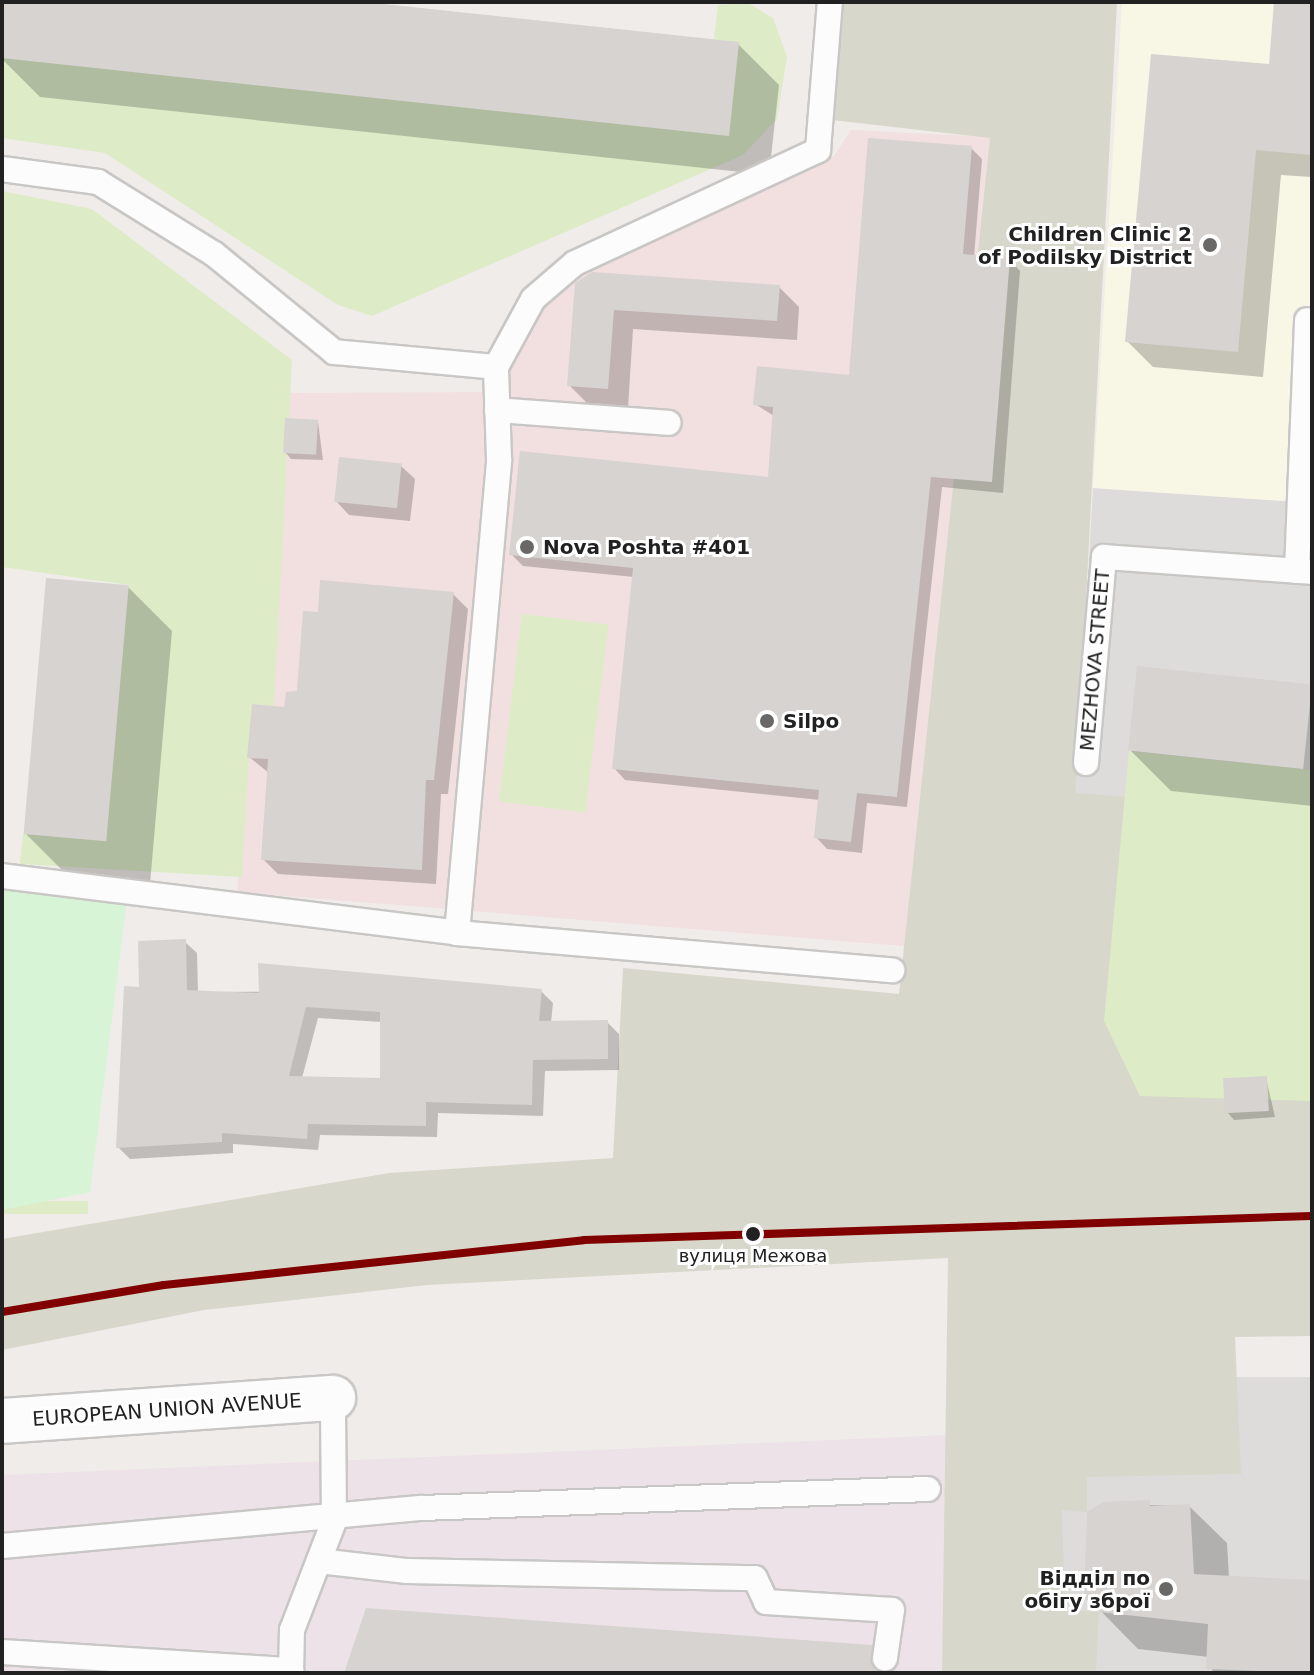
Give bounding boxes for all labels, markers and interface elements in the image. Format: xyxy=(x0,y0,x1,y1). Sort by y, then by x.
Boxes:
place label: Children Clinic 2 of Podilsky District xyxy=(978,222,1192,269)
marker: Children Clinic 2 of Podilsky District xyxy=(1199,234,1221,256)
place label: Nova Poshta #401 xyxy=(543,535,750,559)
marker: Nova Poshta #401 xyxy=(518,538,536,556)
street label: MEZHOVA STREET xyxy=(1075,568,1115,752)
place label: Silpo xyxy=(783,709,839,733)
marker: Silpo xyxy=(758,712,776,730)
marker: вулиця Межова xyxy=(745,1226,761,1242)
place label: вулиця Межова xyxy=(679,1245,827,1267)
street label: EUROPEAN UNION AVENUE xyxy=(31,1389,303,1431)
place label: Відділ по обігу зброї xyxy=(1024,1566,1150,1613)
marker: Відділ по обігу зброї xyxy=(1157,1580,1175,1598)

